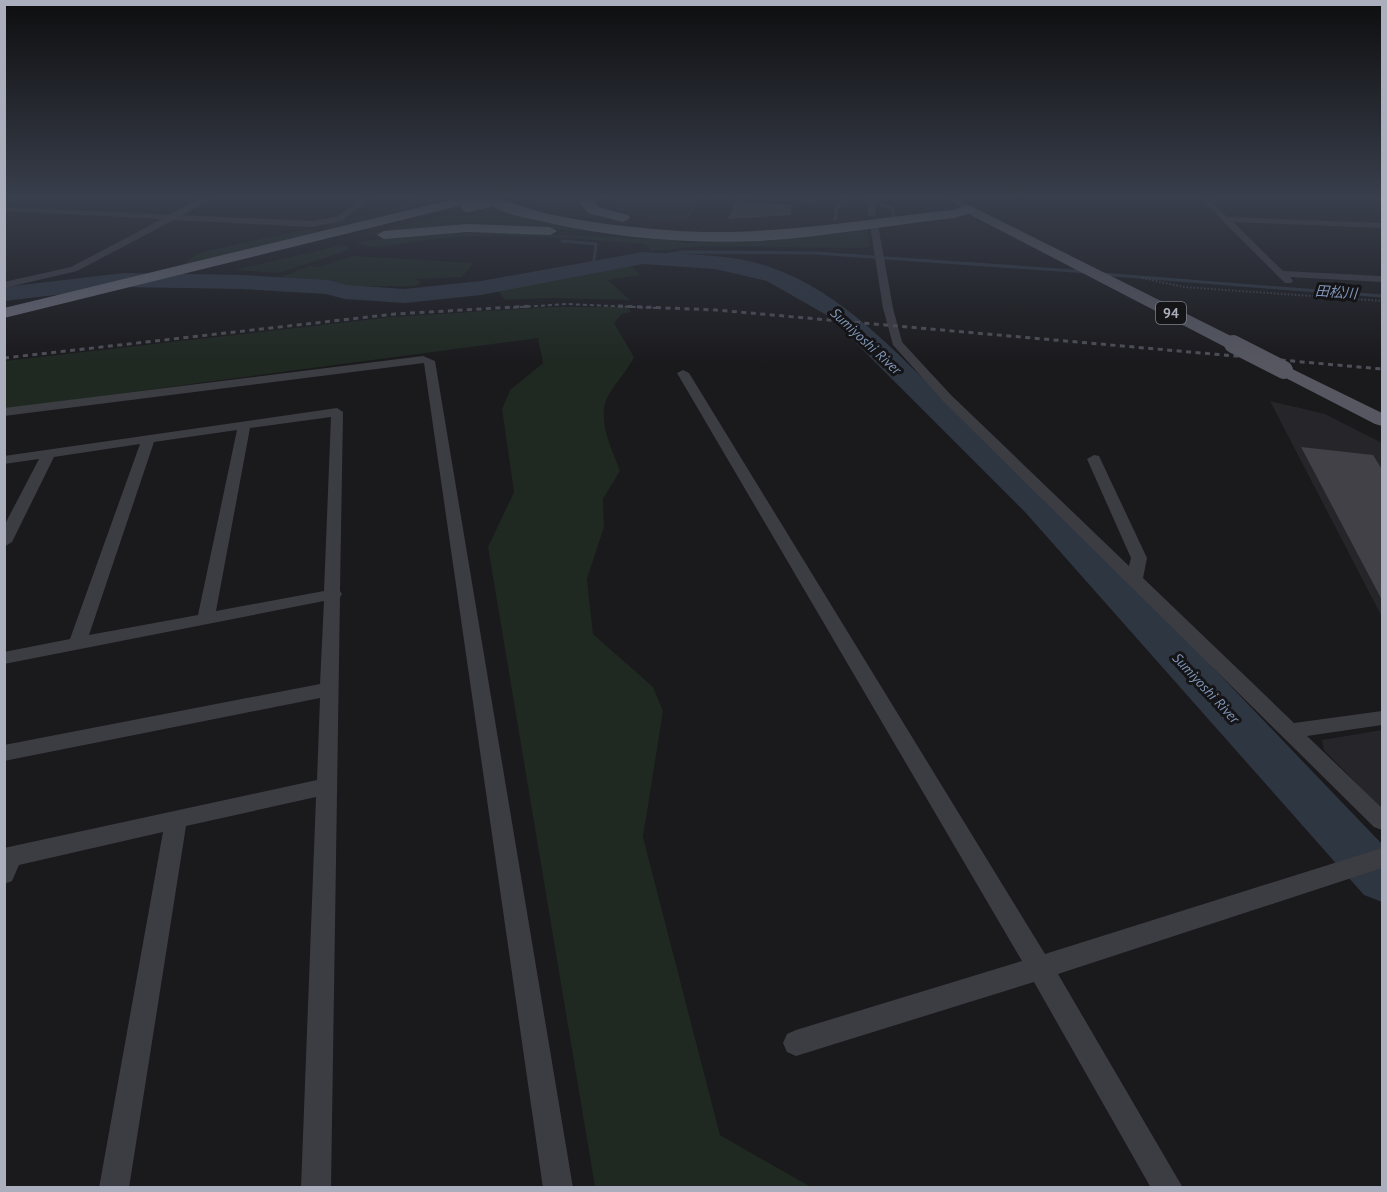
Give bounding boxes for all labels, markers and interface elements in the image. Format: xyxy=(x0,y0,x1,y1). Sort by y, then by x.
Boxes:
water label: 田松川 xyxy=(1314,282,1360,303)
road number: 94 xyxy=(1156,302,1186,324)
water label: Sumiyoshi River xyxy=(827,304,906,379)
water label: Sumiyoshi River xyxy=(1169,649,1244,728)

